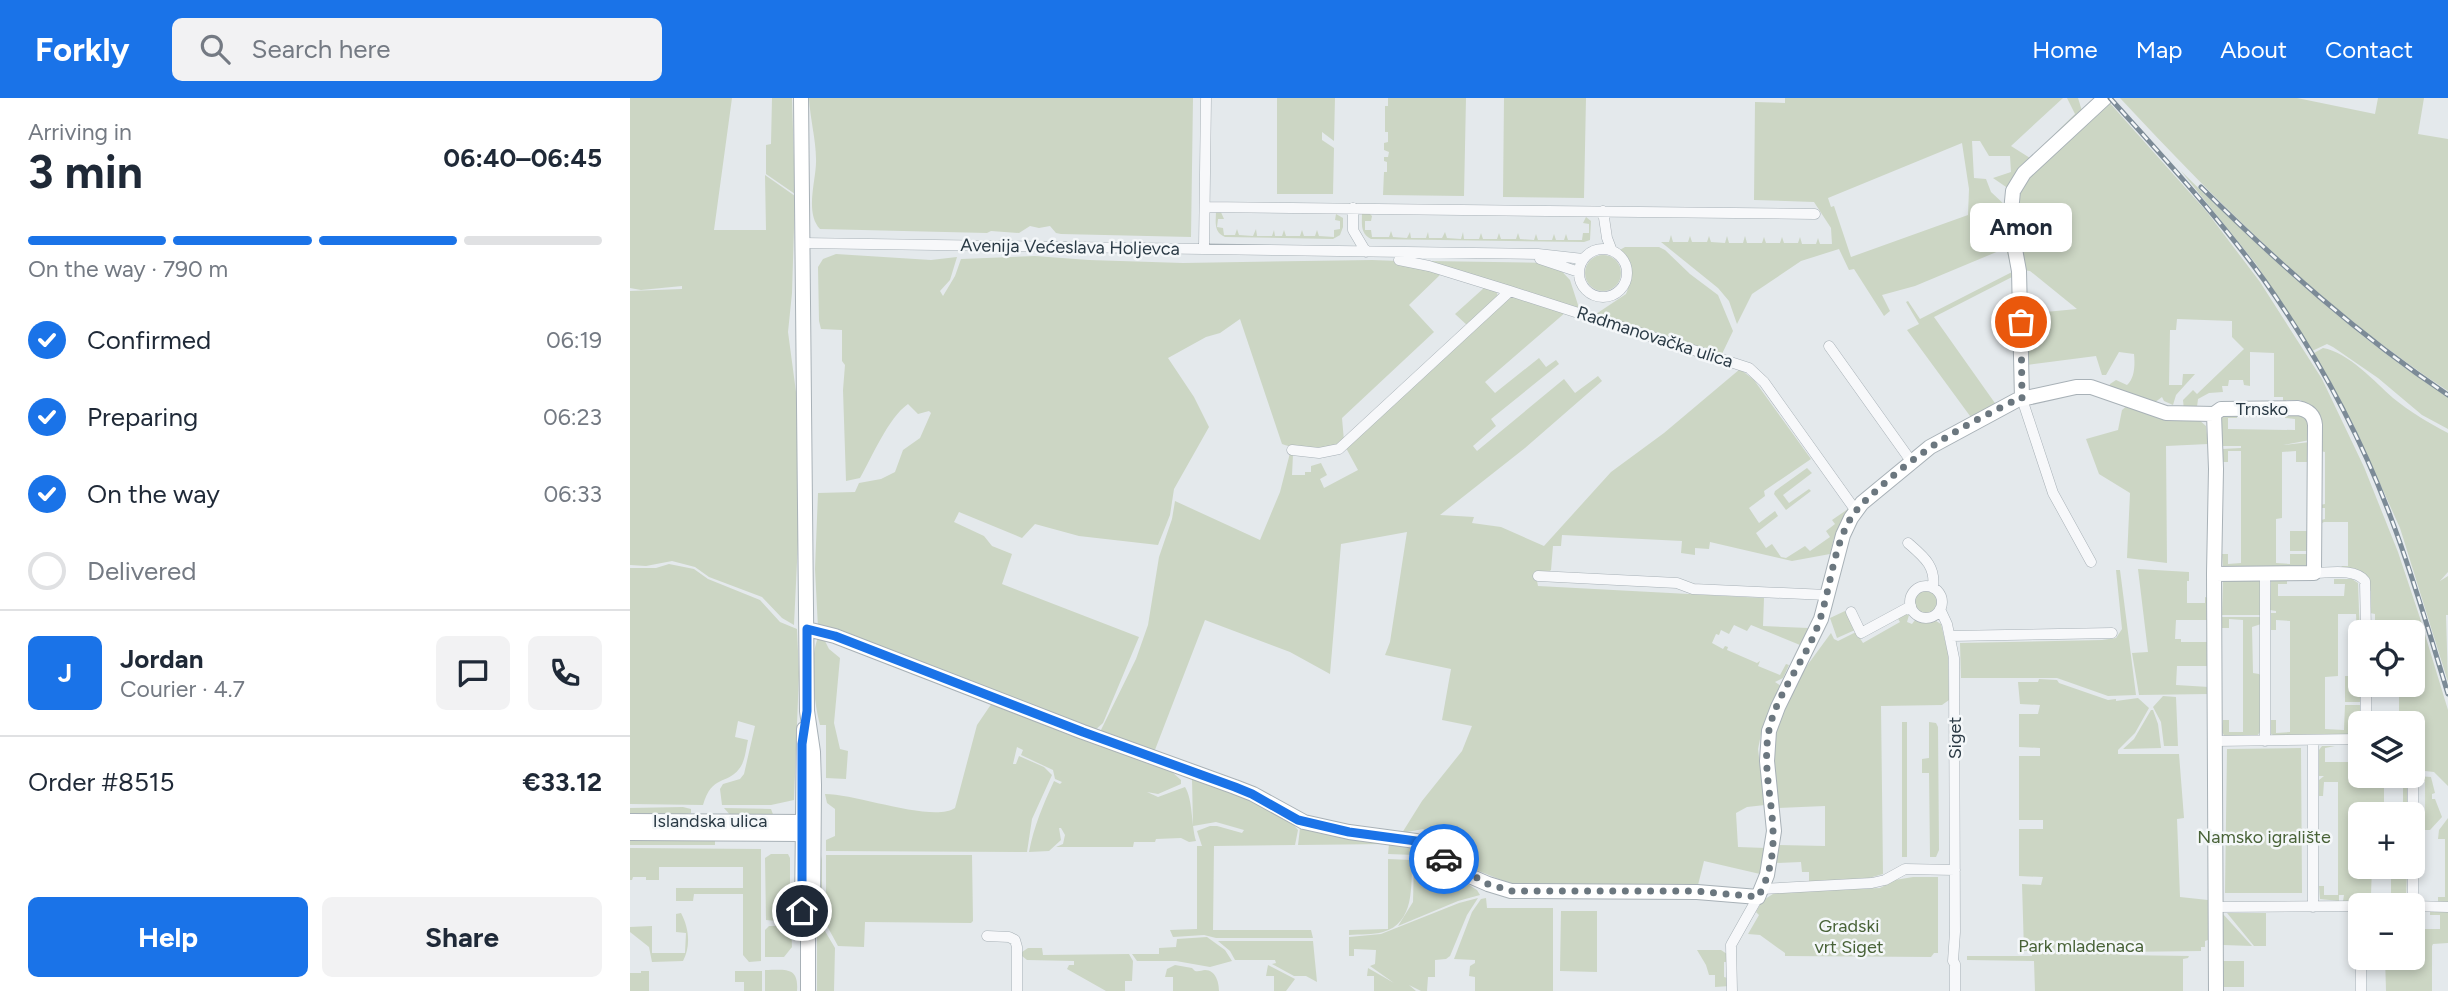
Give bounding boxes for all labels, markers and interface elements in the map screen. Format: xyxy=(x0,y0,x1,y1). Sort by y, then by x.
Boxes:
search box xyxy=(172,18,662,81)
text: Forkly xyxy=(35,30,130,69)
icon: search xyxy=(196,30,234,68)
text: Search here xyxy=(252,33,390,65)
text: Home xyxy=(2032,35,2098,64)
text: Map xyxy=(2136,35,2182,64)
text: About xyxy=(2220,35,2287,64)
text: Contact xyxy=(2325,35,2413,64)
text: Arriving in xyxy=(28,118,132,146)
text: 06:40–06:45 xyxy=(443,142,602,174)
text: 3 min xyxy=(28,144,143,200)
callout: Amon xyxy=(1970,203,2072,252)
text: Amon xyxy=(1990,213,2052,241)
street label: Avenija Većeslava Holjevca xyxy=(960,234,1180,260)
text: On the way · 790 m xyxy=(28,255,228,283)
pin xyxy=(1991,292,2051,352)
street label: Radmanovačka ulica xyxy=(1574,301,1736,373)
icon: bag xyxy=(2002,303,2040,341)
icon: check xyxy=(28,321,66,359)
text: Confirmed xyxy=(87,324,211,356)
text: 06:19 xyxy=(546,326,602,354)
icon: check xyxy=(28,398,66,436)
street label: Trnsko xyxy=(2236,398,2288,420)
text: Preparing xyxy=(87,401,198,433)
text: 06:23 xyxy=(543,403,602,431)
icon: check xyxy=(28,475,66,513)
text: On the way xyxy=(87,478,220,510)
text: 06:33 xyxy=(543,480,602,508)
text: Delivered xyxy=(87,555,196,587)
map controls xyxy=(2348,620,2425,970)
button: locate xyxy=(2348,620,2425,697)
button: chat xyxy=(436,636,510,710)
button: phone xyxy=(528,636,602,710)
text: Jordan xyxy=(120,643,203,675)
text: J xyxy=(58,657,72,689)
text: Courier · 4.7 xyxy=(120,675,245,703)
button: layers xyxy=(2348,711,2425,788)
street label: Siget xyxy=(1944,717,1966,759)
text: Order #8515 xyxy=(28,766,175,798)
text: €33.12 xyxy=(523,766,602,798)
button: + xyxy=(2348,802,2425,879)
street label: Islandska ulica xyxy=(653,810,767,832)
courier xyxy=(1409,824,1479,894)
park label: Namsko igralište xyxy=(2197,826,2331,848)
icon: car xyxy=(1425,840,1463,878)
pin xyxy=(772,881,832,941)
icon: home xyxy=(783,892,821,930)
button: − xyxy=(2348,893,2425,970)
button: Help xyxy=(28,897,308,977)
button: Share xyxy=(322,897,602,977)
park label: Gradski vrt Siget xyxy=(1814,915,1884,958)
park label: Park mladenaca xyxy=(2018,935,2144,957)

